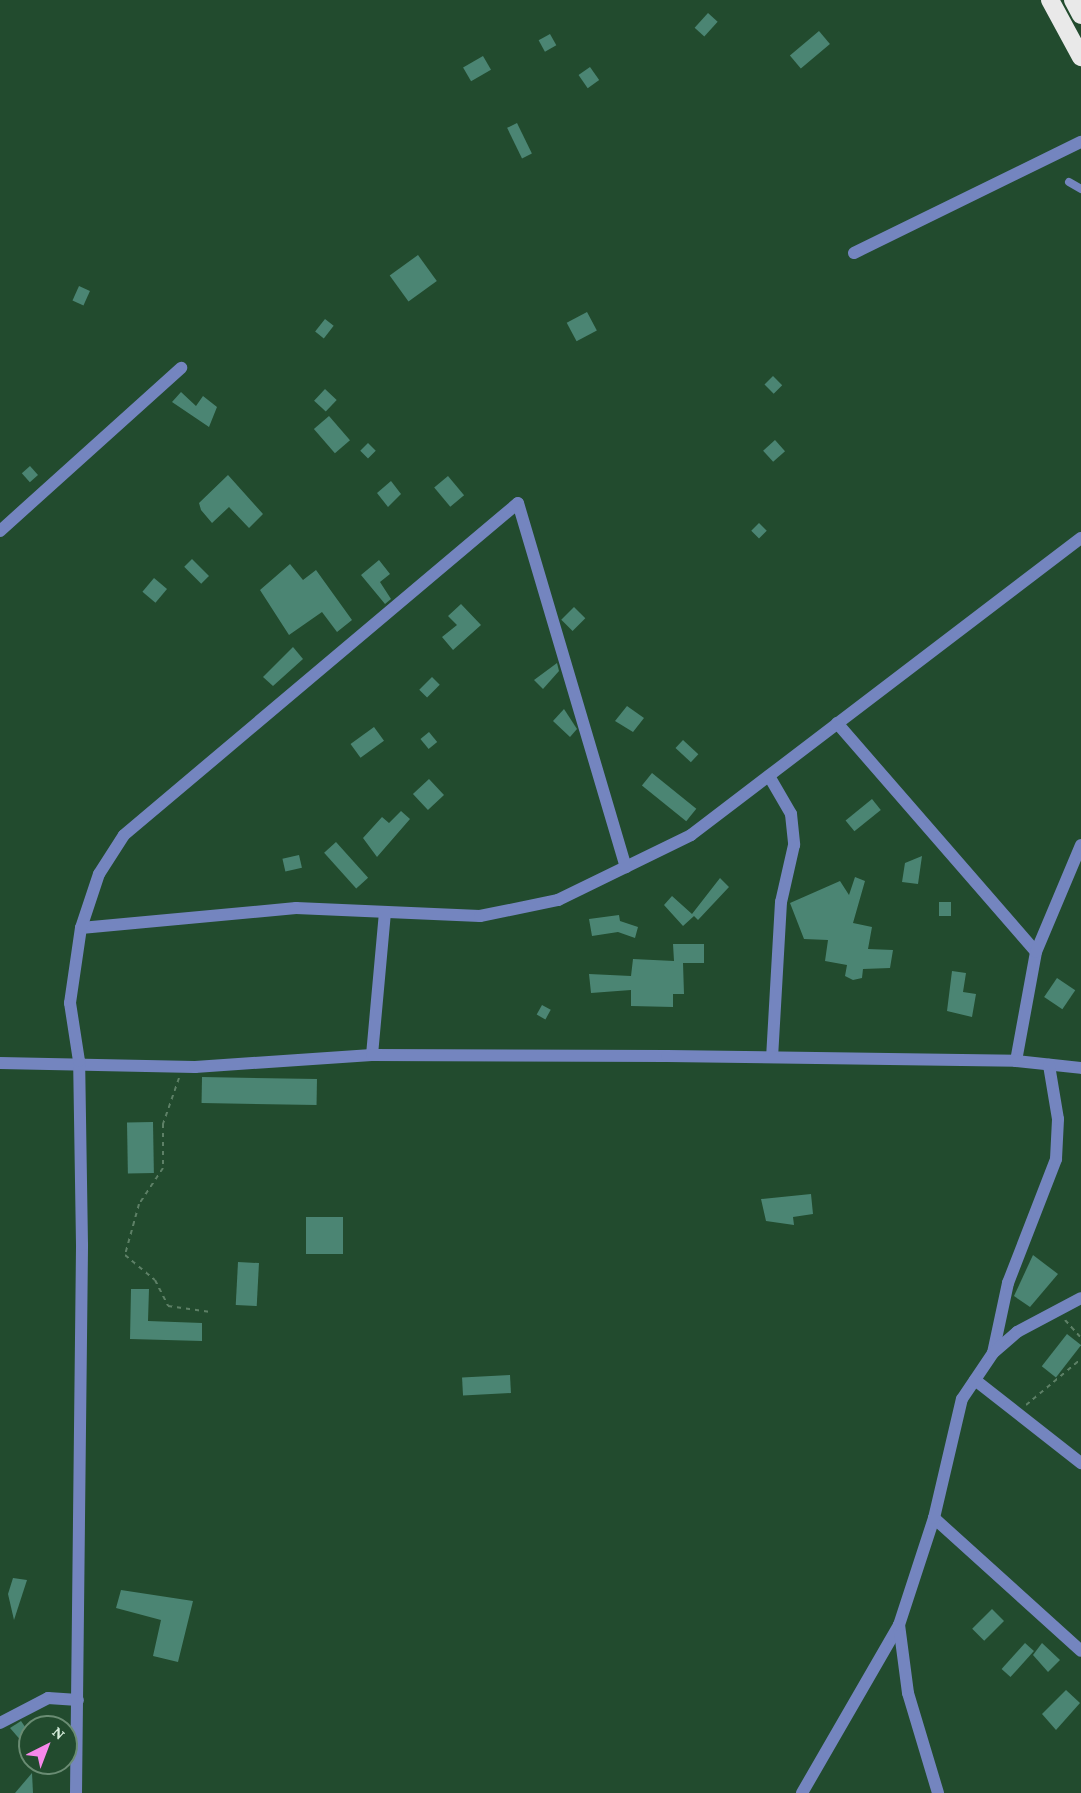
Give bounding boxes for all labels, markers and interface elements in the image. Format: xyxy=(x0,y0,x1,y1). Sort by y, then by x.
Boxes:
north arrow xyxy=(18,1715,78,1775)
text: N xyxy=(49,1723,69,1743)

